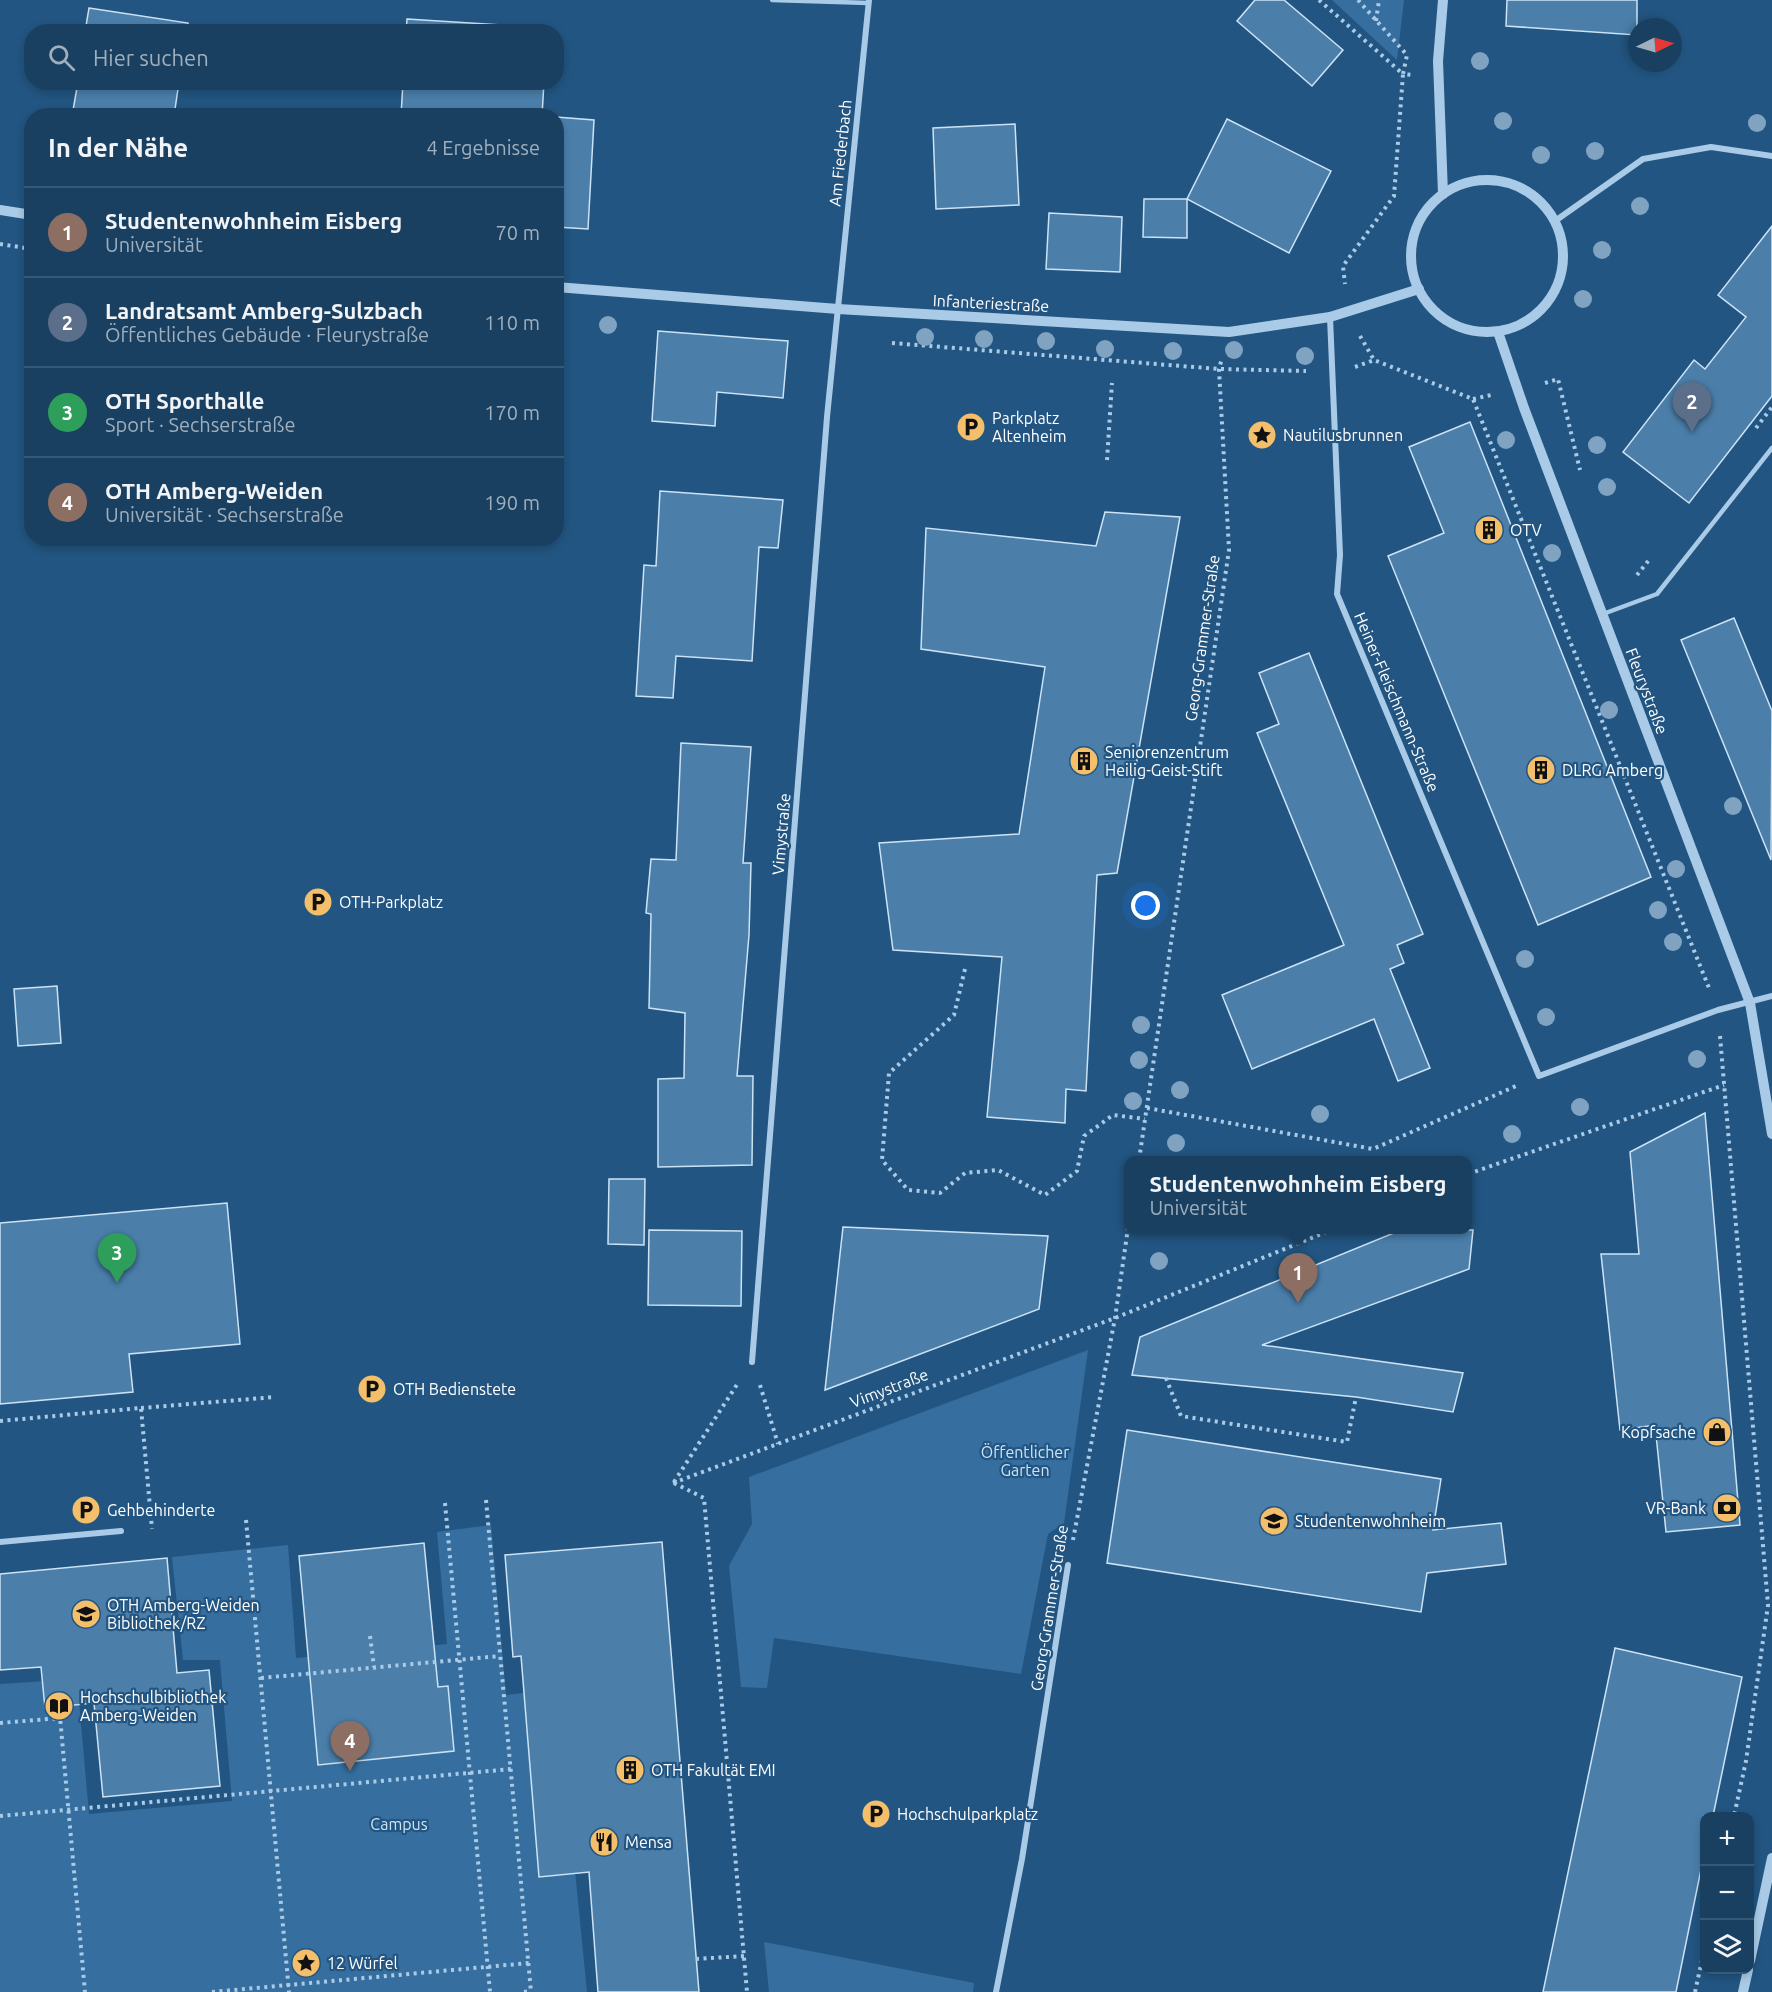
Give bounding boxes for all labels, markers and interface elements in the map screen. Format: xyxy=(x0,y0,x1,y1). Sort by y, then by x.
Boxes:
north arrow xyxy=(1628,18,1682,72)
search box xyxy=(24,24,564,90)
icon: search xyxy=(45,41,78,74)
text: Hier suchen xyxy=(93,45,209,70)
street label: Am Fiederbach xyxy=(825,99,855,207)
text: In der Nähe xyxy=(48,133,188,162)
text: 4 Ergebnisse xyxy=(426,136,540,159)
text: Studentenwohnheim Eisberg xyxy=(105,208,402,233)
text: 1 xyxy=(62,221,73,244)
text: 70 m xyxy=(496,221,540,244)
text: Universität xyxy=(105,233,203,256)
street label: Infanteriestraße xyxy=(932,291,1050,315)
text: Landratsamt Amberg-Sulzbach xyxy=(105,298,423,323)
text: 2 xyxy=(62,311,73,334)
text: 110 m xyxy=(484,311,540,334)
text: Öffentliches Gebäude · Fleurystraße xyxy=(105,323,429,346)
pin: 2 xyxy=(1672,382,1712,432)
text: OTH Sporthalle xyxy=(105,388,264,413)
text: 3 xyxy=(62,401,73,424)
text: 170 m xyxy=(484,401,540,424)
place label: Parkplatz Altenheim xyxy=(992,409,1066,445)
parking icon: Parkplatz Altenheim xyxy=(955,411,987,443)
text: Sport · Sechserstraße xyxy=(105,413,295,436)
place icon: Nautilusbrunnen xyxy=(1246,419,1278,451)
place label: Nautilusbrunnen xyxy=(1283,426,1403,444)
text: OTH Amberg-Weiden xyxy=(105,478,323,503)
text: 4 xyxy=(62,491,73,514)
text: 190 m xyxy=(484,491,540,514)
text: Universität · Sechserstraße xyxy=(105,503,344,526)
building icon: OTV xyxy=(1473,514,1505,546)
place label: OTV xyxy=(1510,521,1542,539)
street label: Georg-Grammer-Straße xyxy=(1181,554,1223,722)
street label: Heiner-Fleischmann-Straße xyxy=(1351,609,1443,795)
street label: Fleurystraße xyxy=(1622,645,1672,737)
place label: Seniorenzentrum Heilig-Geist-Stift xyxy=(1105,743,1229,779)
building icon: Seniorenzentrum Heilig-Geist-Stift xyxy=(1068,745,1100,777)
building icon: DLRG Amberg xyxy=(1525,754,1557,786)
place label: DLRG Amberg xyxy=(1562,761,1663,779)
street label: Vimystraße xyxy=(768,792,794,876)
parking icon: OTH-Parkplatz xyxy=(302,886,334,918)
your location xyxy=(1131,891,1160,920)
place label: OTH-Parkplatz xyxy=(339,893,443,911)
popup xyxy=(1124,1156,1472,1234)
text: Studentenwohnheim Eisberg xyxy=(1149,1171,1447,1196)
text: Universität xyxy=(1149,1196,1247,1219)
pin: 3 xyxy=(98,1234,136,1283)
pin: 1 xyxy=(1278,1254,1318,1303)
street label: Vimystraße xyxy=(847,1365,931,1411)
parking icon: OTH Bedienstete xyxy=(356,1373,388,1405)
place label: OTH Bedienstete xyxy=(393,1380,516,1398)
shop icon: Kopfsache xyxy=(1701,1416,1733,1448)
place label: Kopfsache xyxy=(1621,1423,1696,1441)
park label: Öffentlicher Garten xyxy=(981,1443,1069,1479)
bank icon: VR-Bank xyxy=(1711,1492,1743,1524)
parking icon: Gehbehinderte xyxy=(70,1494,102,1526)
place label: VR-Bank xyxy=(1646,1499,1706,1517)
place label: Gehbehinderte xyxy=(107,1501,215,1519)
school or university icon: Studentenwohnheim xyxy=(1258,1505,1290,1537)
place label: Studentenwohnheim xyxy=(1295,1512,1446,1530)
street label: Georg-Grammer-Straße xyxy=(1027,1524,1071,1692)
place label: OTH Amberg-Weiden Bibliothek/RZ xyxy=(107,1596,260,1632)
school or university icon: OTH Amberg-Weiden Bibliothek/RZ xyxy=(70,1598,102,1630)
place label: Hochschulbibliothek Amberg-Weiden xyxy=(80,1688,226,1724)
library icon: Hochschulbibliothek Amberg-Weiden xyxy=(43,1690,75,1722)
pin: 4 xyxy=(330,1722,370,1771)
building icon: OTH Fakultät EMI xyxy=(614,1754,646,1786)
place label: OTH Fakultät EMI xyxy=(651,1761,776,1779)
parking icon: Hochschulparkplatz xyxy=(860,1798,892,1830)
place label: Hochschulparkplatz xyxy=(897,1805,1038,1823)
map controls xyxy=(1700,1812,1754,1974)
button: + xyxy=(1700,1812,1754,1866)
park label: Campus xyxy=(370,1815,428,1833)
restaurant icon: Mensa xyxy=(588,1826,620,1858)
place label: Mensa xyxy=(625,1833,672,1851)
button: − xyxy=(1700,1866,1754,1920)
button: layers xyxy=(1700,1920,1754,1974)
place icon: 12 Würfel xyxy=(290,1947,322,1979)
place label: 12 Würfel xyxy=(327,1954,398,1972)

